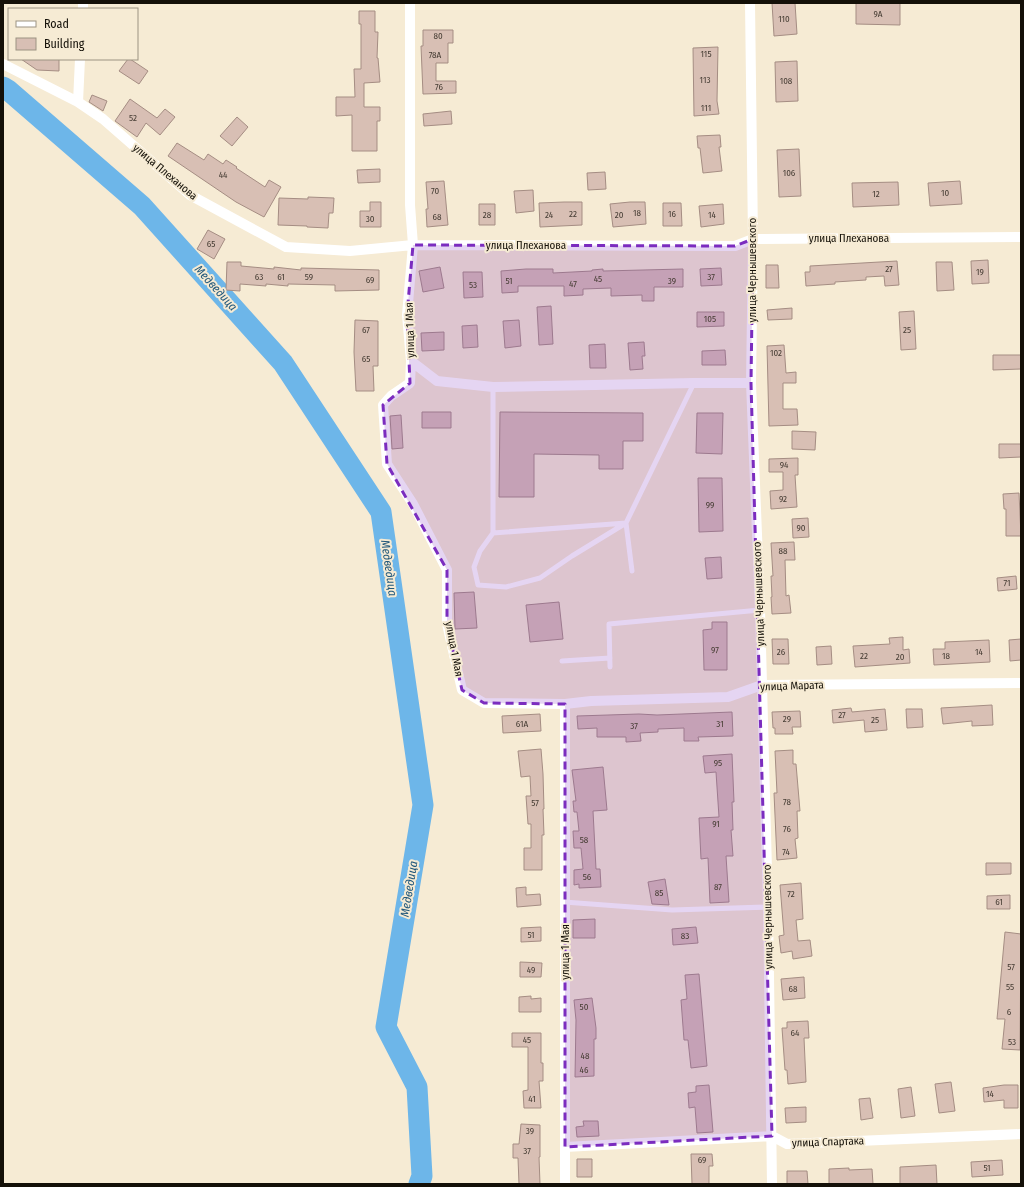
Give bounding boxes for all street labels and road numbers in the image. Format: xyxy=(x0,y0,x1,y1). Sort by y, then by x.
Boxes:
street label: улица Плеханова xyxy=(130,141,200,203)
street label: улица Чернышевского xyxy=(746,217,759,322)
street label: улица Плеханова xyxy=(809,232,889,245)
street label: улица Плеханова xyxy=(486,239,566,252)
street label: улица 1 Мая xyxy=(403,302,417,358)
street label: улица Чернышевского xyxy=(751,541,767,647)
street label: улица 1 Мая xyxy=(442,620,466,678)
street label: улица Марата xyxy=(760,678,824,694)
street label: улица Чернышевского xyxy=(761,864,775,969)
street label: улица 1 Мая xyxy=(559,924,572,980)
street label: улица Спартака xyxy=(792,1134,864,1150)

